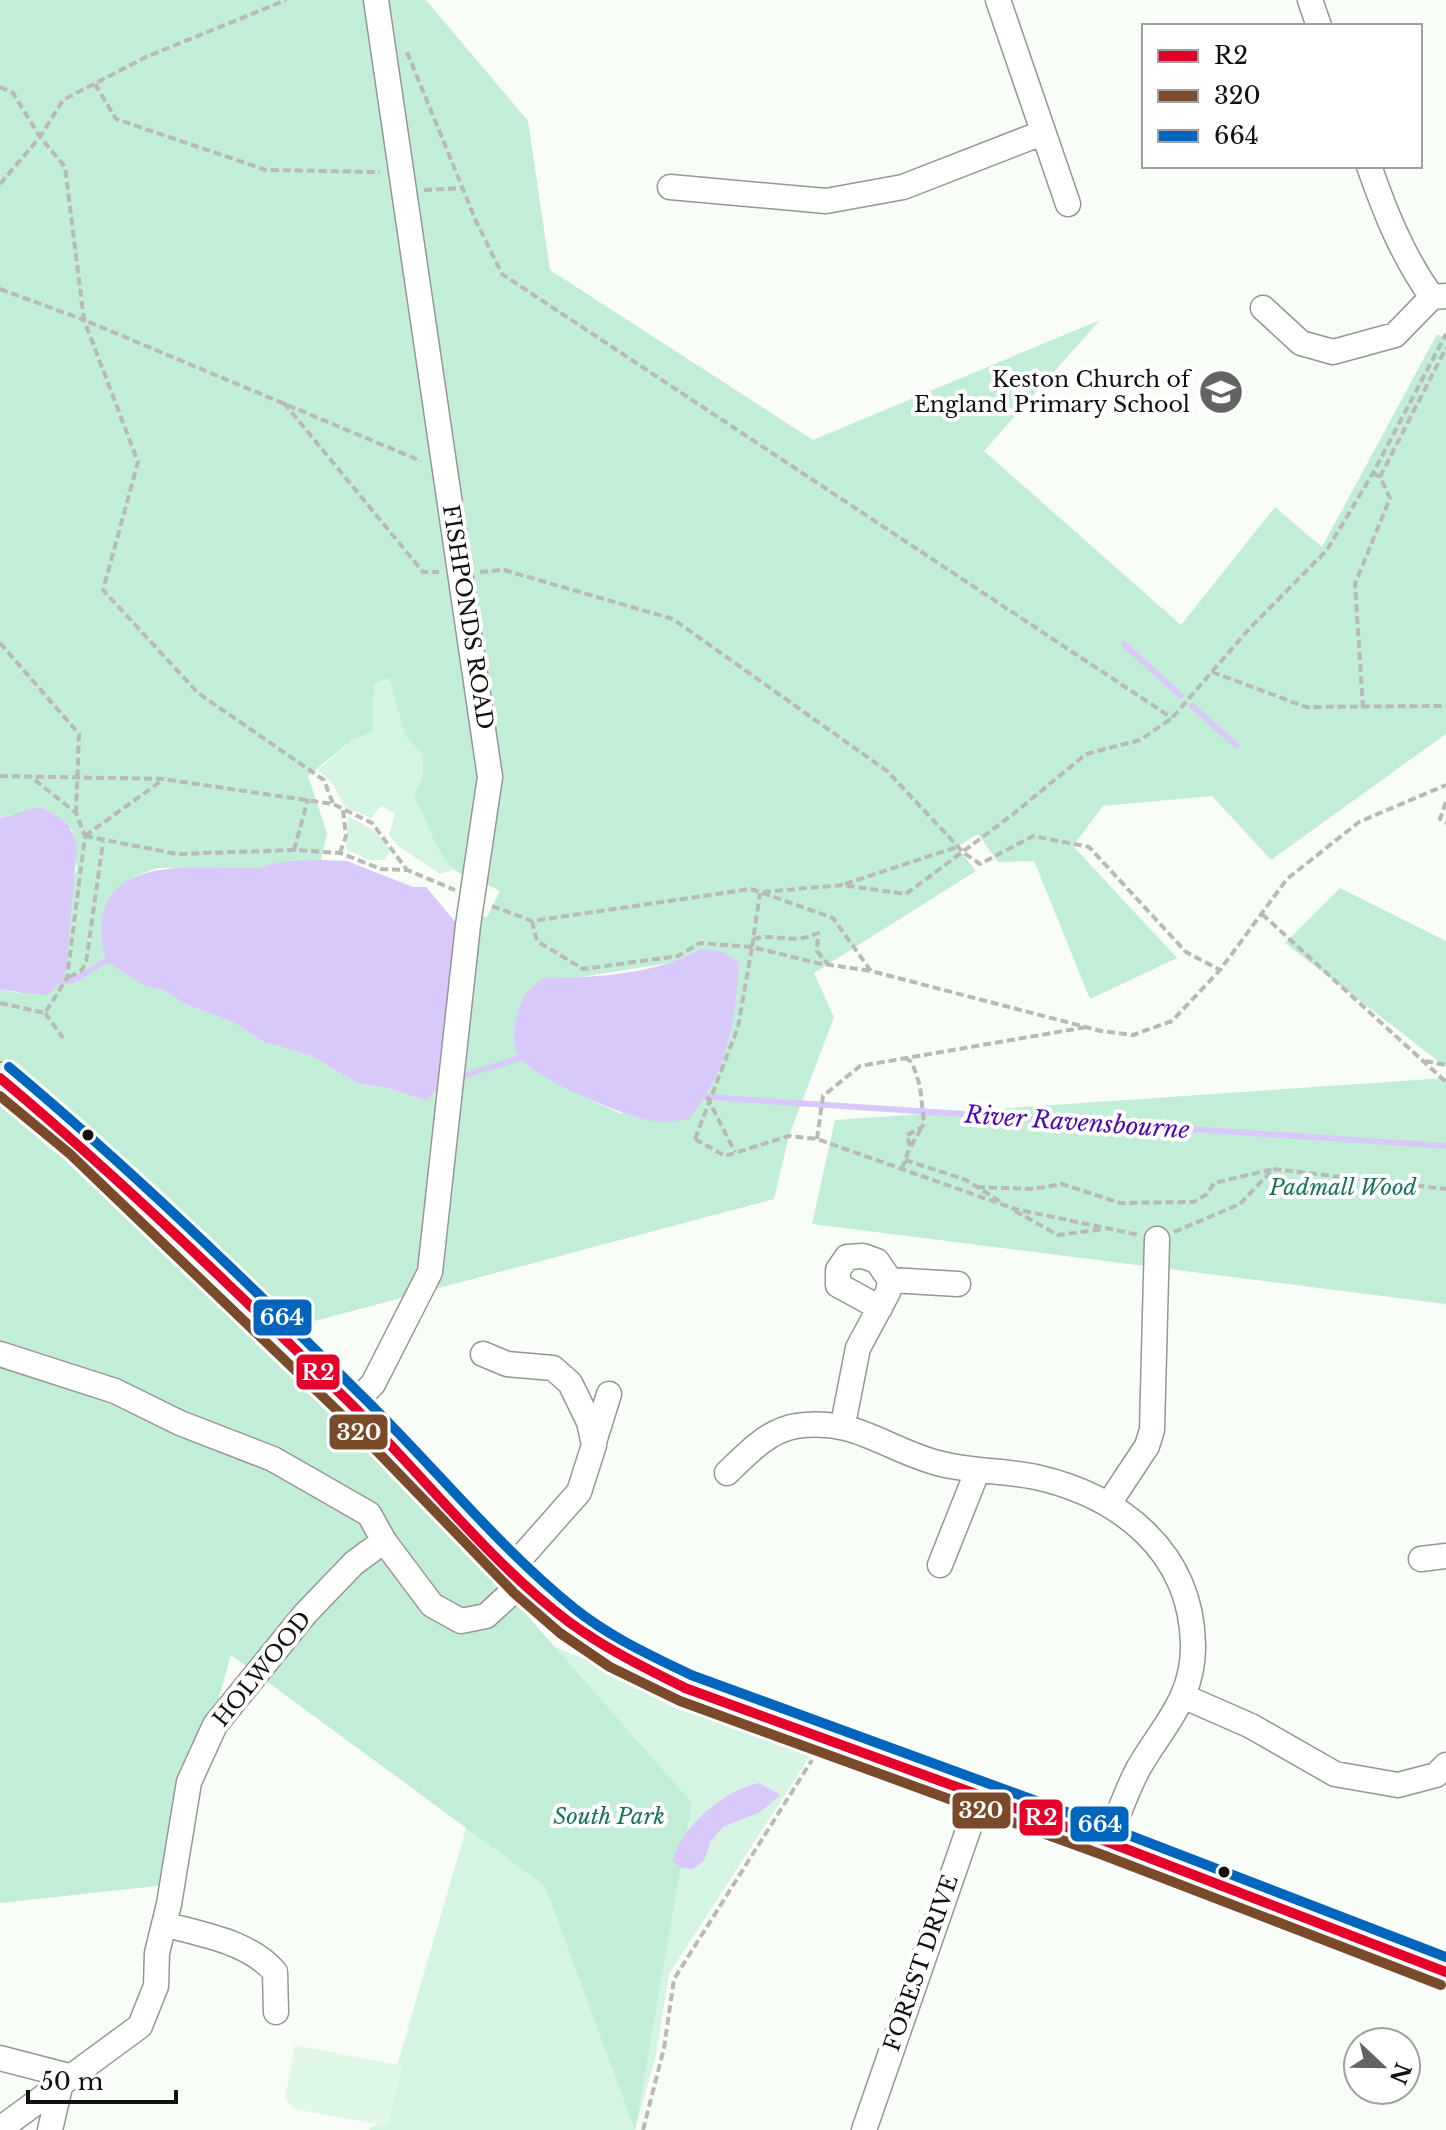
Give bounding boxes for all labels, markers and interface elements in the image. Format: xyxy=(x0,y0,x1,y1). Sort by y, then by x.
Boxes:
legend xyxy=(1142,24,1422,168)
text: R2 xyxy=(1214,41,1248,70)
text: 320 xyxy=(1214,81,1261,110)
text: 664 xyxy=(1214,121,1259,150)
place label: Keston Church of England Primary School xyxy=(914,366,1193,418)
school or university icon: Keston Church of England Primary School xyxy=(1197,368,1245,416)
street label: FISHPONDS ROAD xyxy=(437,503,499,731)
water label: River Ravensbourne xyxy=(963,1100,1191,1144)
unlabelled marker xyxy=(80,1127,96,1143)
park label: Padmall Wood xyxy=(1268,1174,1418,1201)
line badge: 664 xyxy=(252,1298,313,1337)
text: 664 xyxy=(260,1304,304,1331)
line badge: R2 xyxy=(295,1353,341,1391)
text: R2 xyxy=(301,1359,335,1386)
line badge: 320 xyxy=(328,1413,389,1451)
text: 320 xyxy=(337,1419,381,1446)
street label: HOLWOOD xyxy=(207,1606,317,1732)
line badge: 320 xyxy=(951,1791,1012,1830)
text: 320 xyxy=(959,1797,1003,1824)
line badge: R2 xyxy=(1018,1798,1064,1837)
park label: South Park xyxy=(553,1803,665,1830)
text: R2 xyxy=(1024,1804,1058,1831)
line badge: 664 xyxy=(1069,1805,1130,1843)
text: 664 xyxy=(1078,1811,1122,1838)
unlabelled marker xyxy=(1216,1864,1232,1880)
street label: FOREST DRIVE xyxy=(878,1871,964,2055)
north arrow xyxy=(1342,2026,1422,2106)
scale bar xyxy=(28,2054,176,2104)
text: N xyxy=(1384,2059,1416,2088)
text: 50 m xyxy=(40,2067,104,2096)

